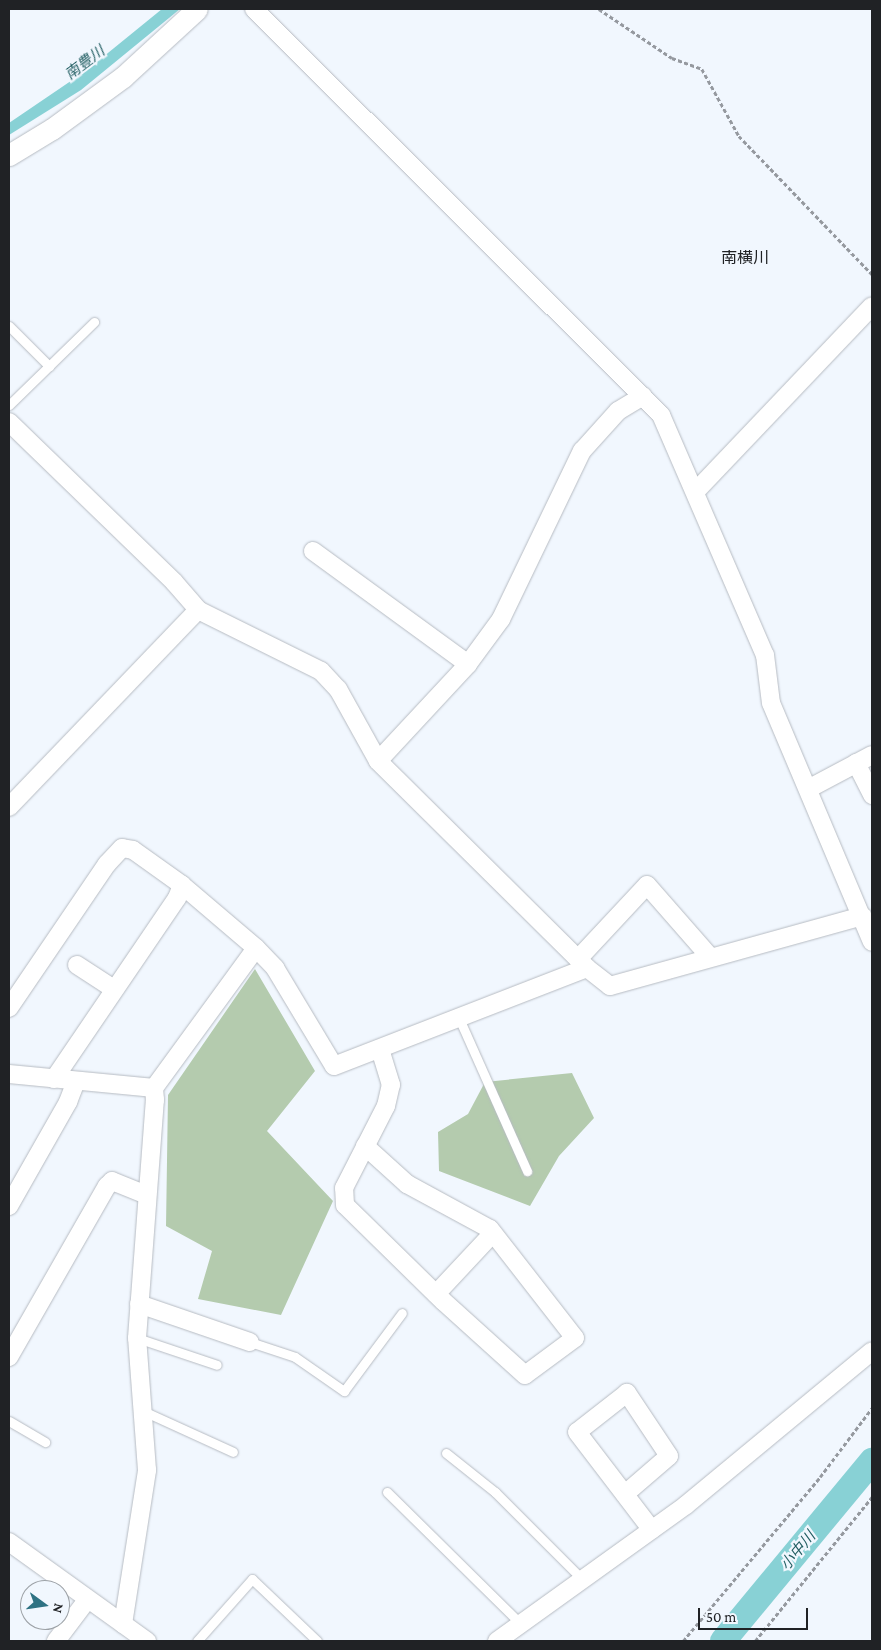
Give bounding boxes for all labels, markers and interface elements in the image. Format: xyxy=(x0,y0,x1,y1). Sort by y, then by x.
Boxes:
water label: 南豊川 xyxy=(62,42,108,84)
district label: 南横川 xyxy=(721,248,769,268)
water label: 小中川 xyxy=(777,1528,819,1574)
north arrow xyxy=(20,1580,70,1630)
scale bar xyxy=(701,1598,811,1630)
text: N xyxy=(50,1602,68,1615)
text: 50 m xyxy=(706,1609,736,1625)

